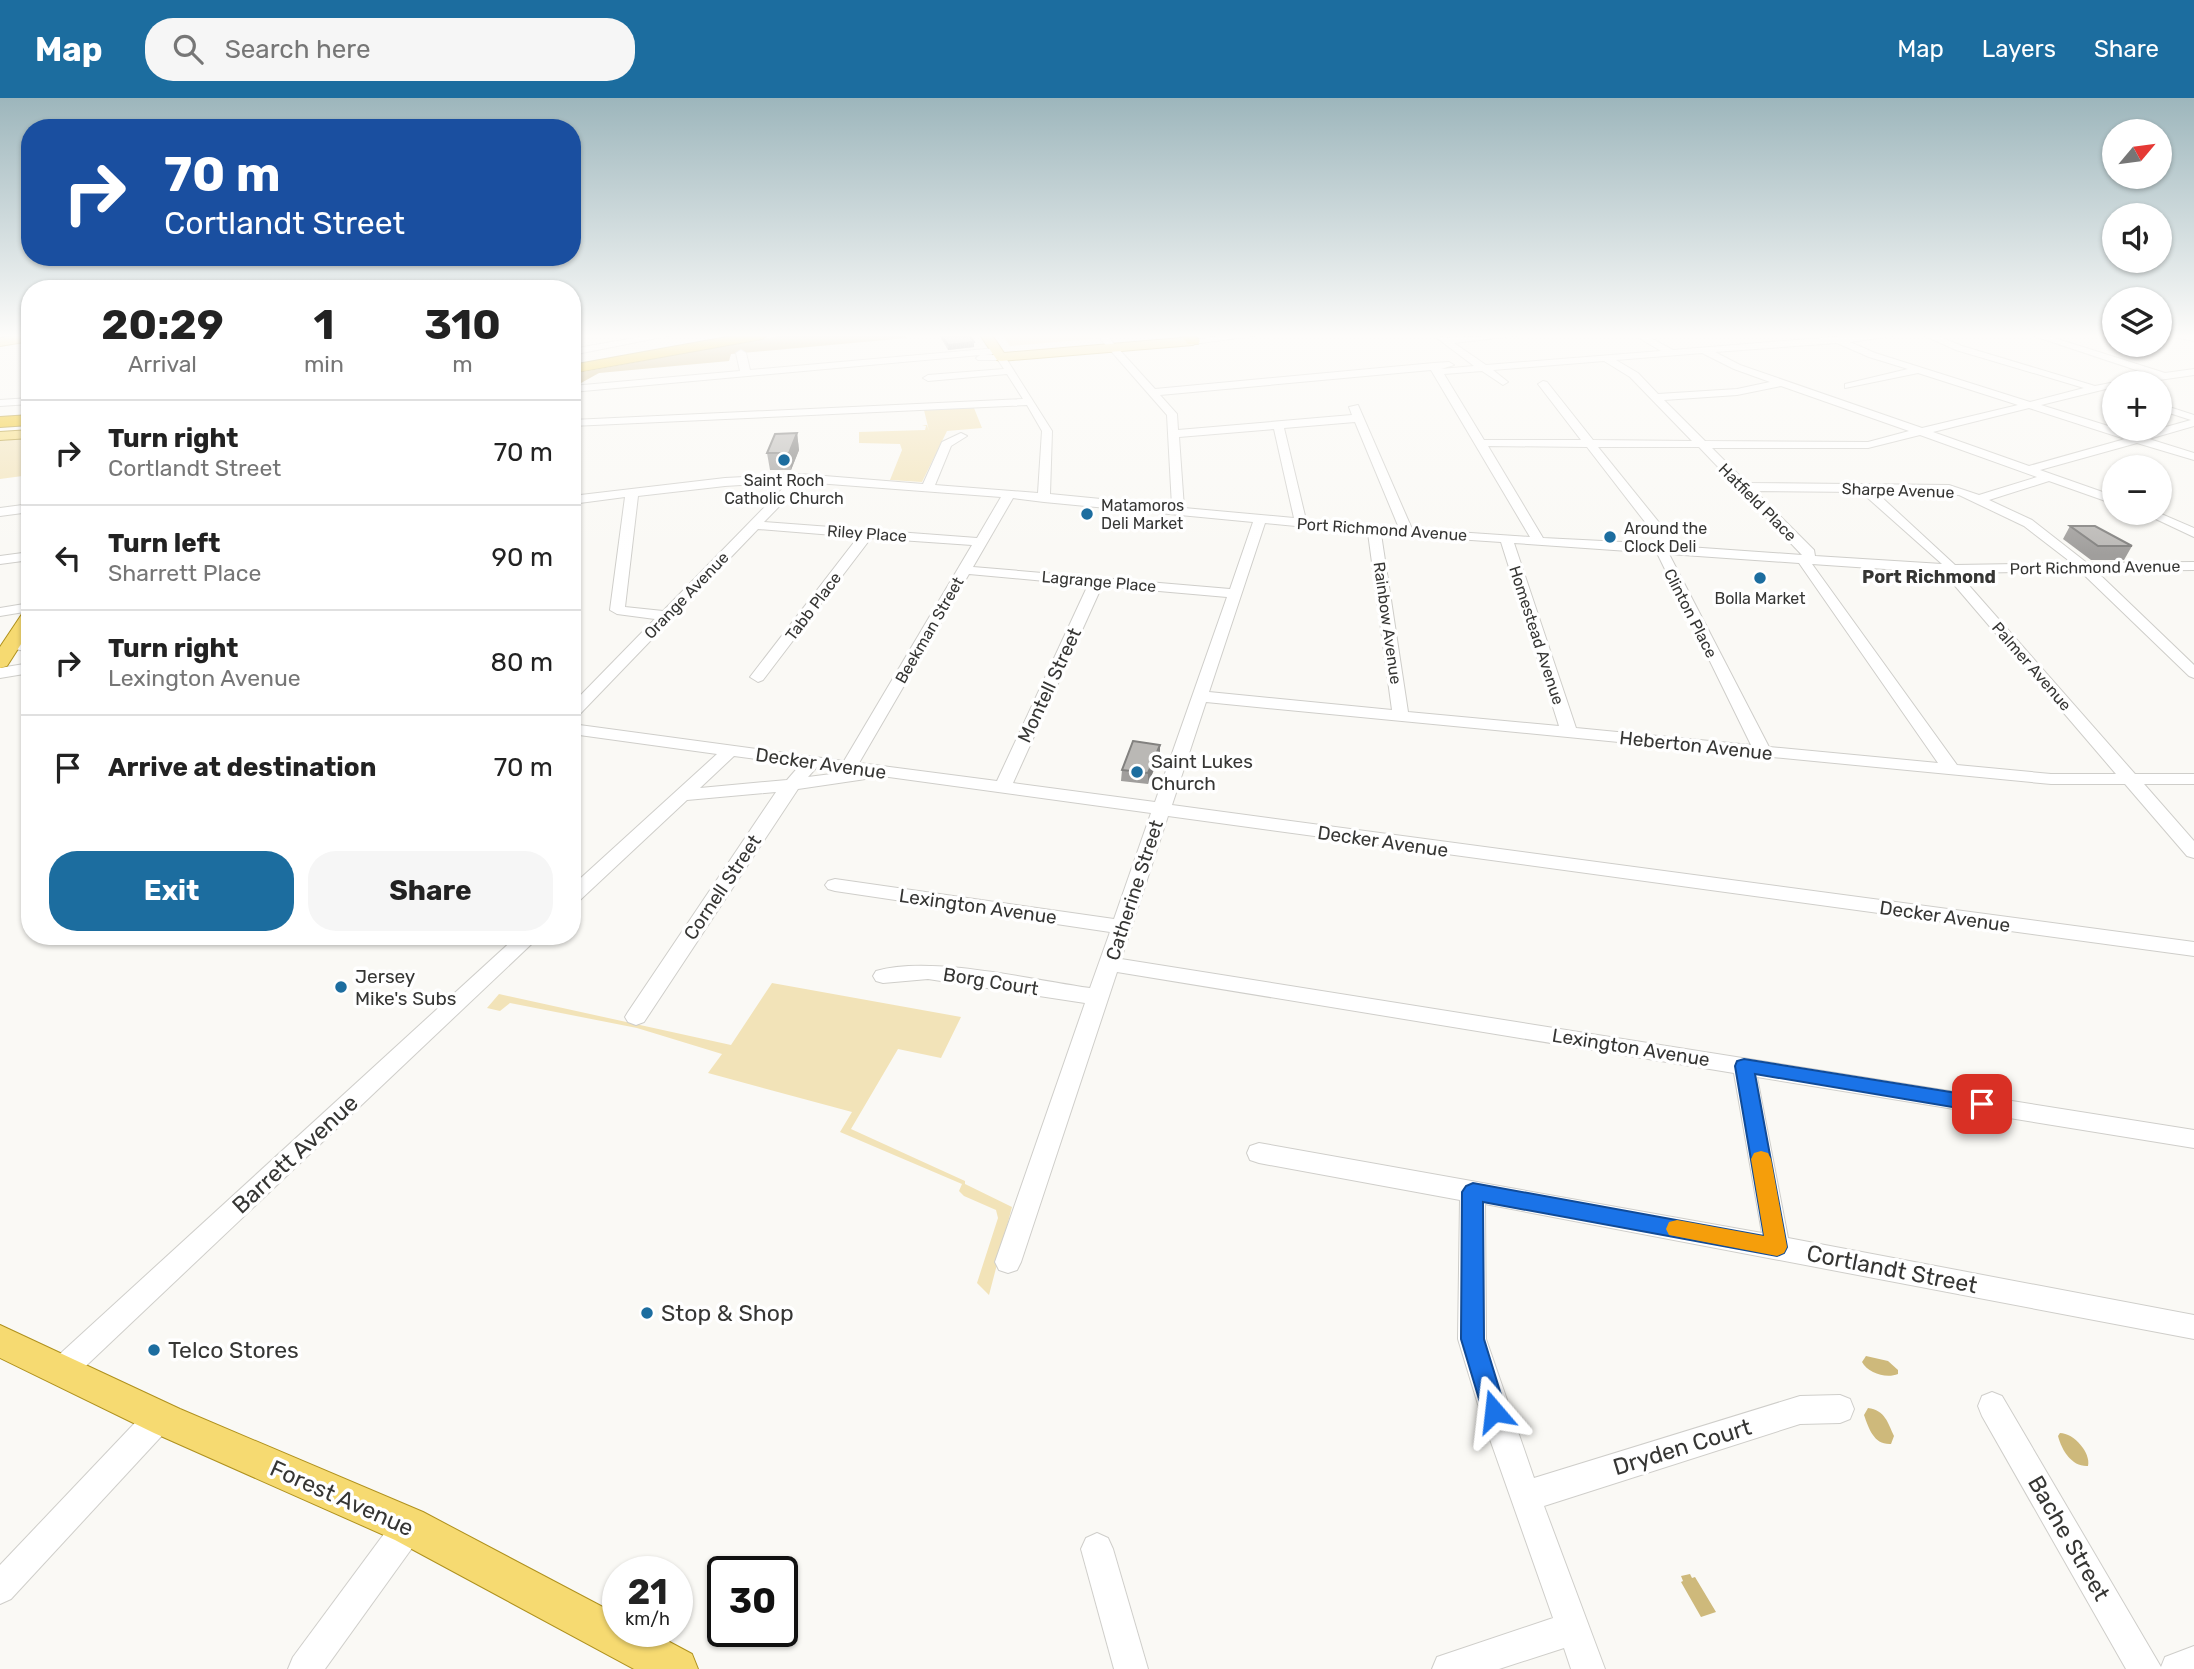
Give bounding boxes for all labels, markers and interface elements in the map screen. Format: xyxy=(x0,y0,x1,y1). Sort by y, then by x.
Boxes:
search box xyxy=(145,18,635,81)
text: Map xyxy=(35,30,103,69)
icon: search xyxy=(169,30,207,68)
text: Search here xyxy=(225,34,370,65)
text: Map xyxy=(1897,35,1944,63)
text: Layers xyxy=(1982,35,2056,63)
text: Share xyxy=(2094,35,2159,63)
north arrow xyxy=(2102,119,2172,189)
map controls xyxy=(2102,119,2172,525)
text: 70 m xyxy=(164,145,281,203)
icon: right xyxy=(49,147,140,238)
button: sound xyxy=(2102,203,2172,273)
text: Cortlandt Street xyxy=(164,204,405,242)
button: layers xyxy=(2102,287,2172,357)
text: 20:29 xyxy=(101,300,224,350)
text: 1 xyxy=(313,300,334,350)
text: 310 xyxy=(424,300,501,350)
text: Arrival xyxy=(128,350,197,378)
text: min xyxy=(304,350,344,378)
text: m xyxy=(452,350,473,378)
button: + xyxy=(2102,371,2172,441)
text: Turn right xyxy=(108,423,238,454)
icon: right xyxy=(49,434,87,472)
text: 70 m xyxy=(494,437,553,468)
marker: Saint Roch Catholic Church xyxy=(776,452,792,468)
text: Cortlandt Street xyxy=(108,454,281,482)
button: − xyxy=(2102,455,2172,525)
street label: Hatfield Place xyxy=(1715,459,1801,545)
place label: Saint Roch Catholic Church xyxy=(724,471,844,508)
street label: Sharpe Avenue xyxy=(1841,479,1955,502)
place label: Matamoros Deli Market xyxy=(1101,496,1184,533)
marker: Matamoros Deli Market xyxy=(1079,506,1095,522)
street label: Port Richmond Avenue xyxy=(1296,514,1468,545)
place label: Around the Clock Deli xyxy=(1624,519,1707,556)
street label: Riley Place xyxy=(826,521,908,546)
text: Turn left xyxy=(108,528,220,559)
marker: Around the Clock Deli xyxy=(1602,529,1618,545)
icon: left xyxy=(49,539,87,577)
text: 90 m xyxy=(492,542,553,573)
street label: Orange Avenue xyxy=(640,548,733,643)
street label: Port Richmond Avenue xyxy=(2010,557,2181,578)
text: Sharrett Place xyxy=(108,559,261,587)
street label: Rainbow Avenue xyxy=(1370,561,1406,686)
street label: Homestead Avenue xyxy=(1505,563,1568,707)
street label: Clinton Place xyxy=(1660,565,1721,661)
district label: Port Richmond xyxy=(1862,566,1996,588)
street label: Lagrange Place xyxy=(1041,567,1157,596)
street label: Tabb Place xyxy=(782,568,845,644)
marker: Bolla Market xyxy=(1752,570,1768,586)
street label: Beekman Street xyxy=(891,574,968,687)
place label: Bolla Market xyxy=(1714,589,1806,608)
street label: Palmer Avenue xyxy=(1988,618,2075,715)
street label: Montell Street xyxy=(1013,624,1086,746)
text: Turn right xyxy=(108,633,238,664)
icon: right xyxy=(49,644,87,682)
text: 80 m xyxy=(490,647,553,678)
text: Lexington Avenue xyxy=(108,664,301,692)
street label: Heberton Avenue xyxy=(1618,726,1774,765)
street label: Decker Avenue xyxy=(754,743,888,784)
icon: arrive xyxy=(49,749,87,787)
place label: Saint Lukes Church xyxy=(1151,750,1253,795)
text: Arrive at destination xyxy=(108,752,376,783)
text: 70 m xyxy=(494,752,553,783)
marker: Saint Lukes Church xyxy=(1129,764,1145,780)
street label: Catherine Street xyxy=(1101,817,1168,963)
street label: Decker Avenue xyxy=(1316,821,1450,862)
street label: Cornell Street xyxy=(679,830,766,944)
button: Exit xyxy=(49,851,294,931)
button: Share xyxy=(308,851,553,931)
street label: Lexington Avenue xyxy=(898,884,1058,929)
street label: Decker Avenue xyxy=(1878,896,2012,937)
street label: Borg Court xyxy=(942,963,1041,1000)
place label: Jersey Mike's Subs xyxy=(355,965,456,1010)
marker: Jersey Mike's Subs xyxy=(333,979,349,995)
street label: Lexington Avenue xyxy=(1551,1024,1711,1071)
pin xyxy=(1952,1074,2012,1134)
icon: arrive xyxy=(1963,1085,2001,1123)
street label: Barrett Avenue xyxy=(226,1089,364,1219)
street label: Cortlandt Street xyxy=(1804,1239,1980,1299)
place label: Stop & Shop xyxy=(661,1299,794,1327)
marker: Stop & Shop xyxy=(639,1305,655,1321)
place label: Telco Stores xyxy=(168,1336,299,1364)
marker: Telco Stores xyxy=(146,1342,162,1358)
position arrow xyxy=(1457,1374,1531,1448)
street label: Dryden Court xyxy=(1609,1413,1755,1481)
street label: Forest Avenue xyxy=(266,1454,418,1542)
street label: Bache Street xyxy=(2022,1470,2116,1606)
speed limit sign: 30 xyxy=(707,1556,798,1647)
text: 21 xyxy=(627,1571,668,1613)
text: km/h xyxy=(625,1608,670,1630)

